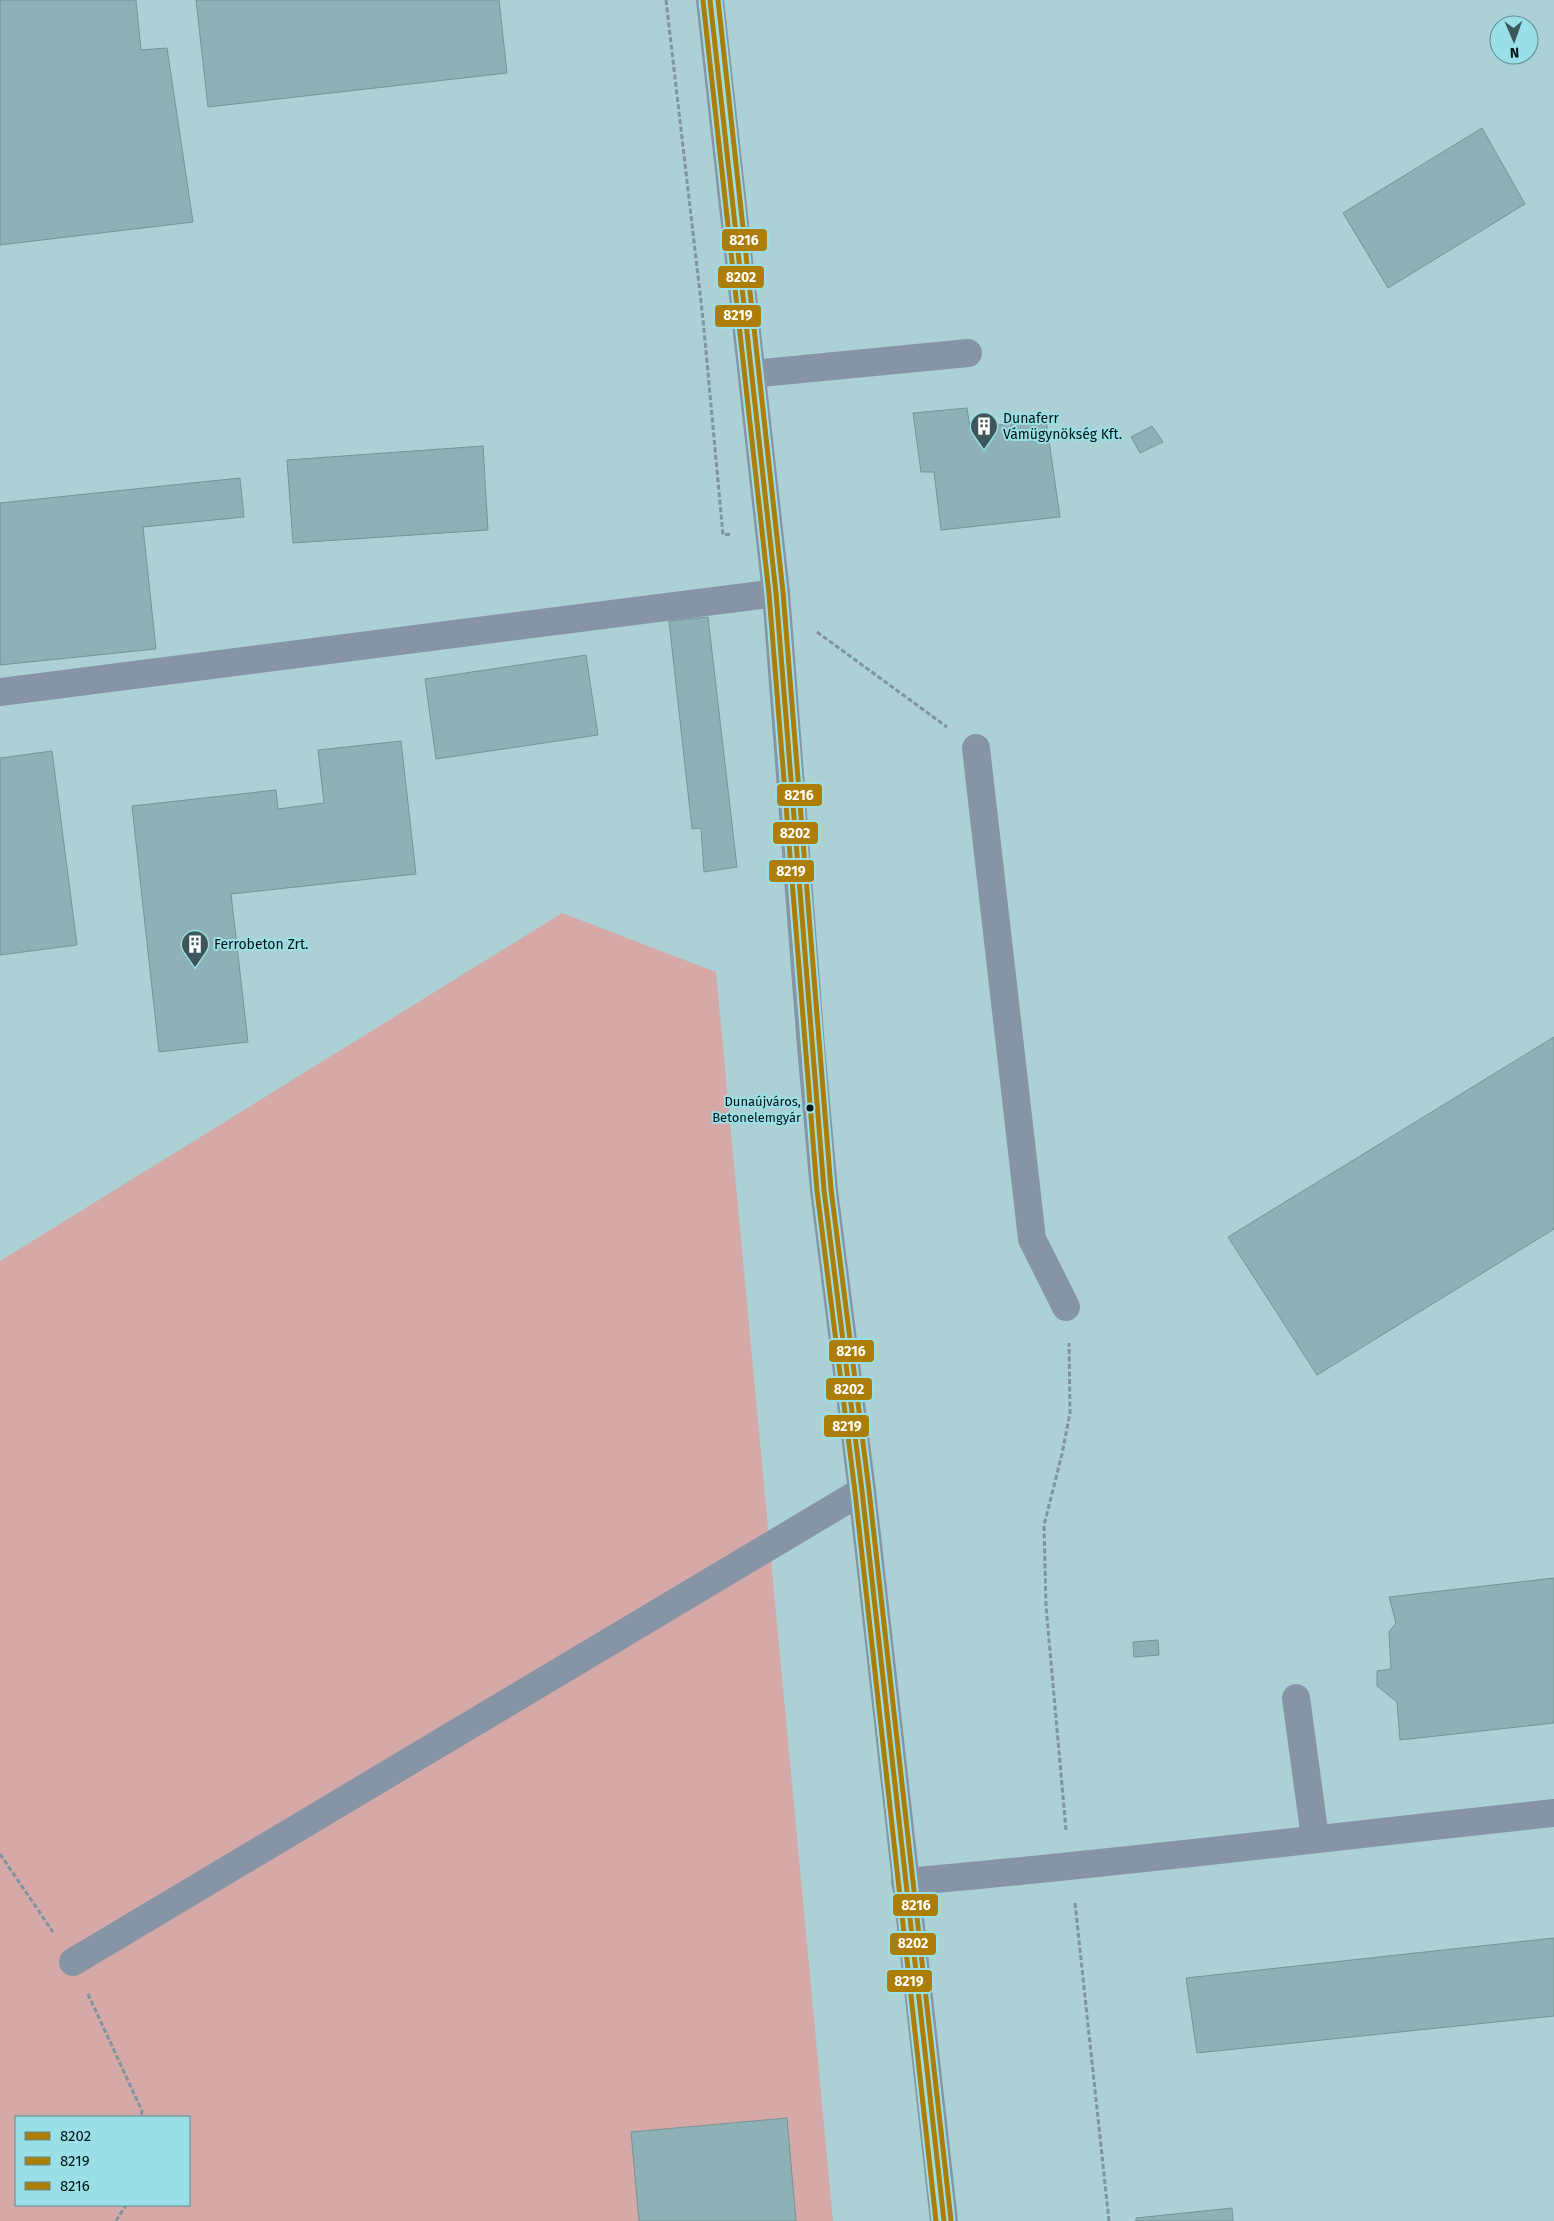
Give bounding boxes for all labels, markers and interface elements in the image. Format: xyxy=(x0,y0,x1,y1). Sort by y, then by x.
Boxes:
north arrow xyxy=(1489,15,1539,65)
text: N xyxy=(1509,44,1519,61)
line badge: 8216 xyxy=(721,228,768,252)
text: 8216 xyxy=(729,232,759,249)
line badge: 8202 xyxy=(717,265,765,289)
text: 8202 xyxy=(726,269,756,286)
line badge: 8219 xyxy=(714,304,762,328)
text: 8219 xyxy=(723,307,753,324)
place label: Dunaferr Vámügynökség Kft. xyxy=(1003,410,1122,443)
building icon: Dunaferr Vámügynökség Kft. xyxy=(969,411,999,450)
line badge: 8216 xyxy=(776,783,823,807)
text: 8216 xyxy=(784,787,814,804)
line badge: 8202 xyxy=(772,821,819,845)
text: 8202 xyxy=(780,825,810,842)
line badge: 8219 xyxy=(768,859,815,883)
text: 8219 xyxy=(776,863,806,880)
building icon: Ferrobeton Zrt. xyxy=(180,929,210,968)
place label: Ferrobeton Zrt. xyxy=(214,936,308,953)
place label: Dunaújváros, Betonelemgyár xyxy=(712,1094,801,1125)
marker: Dunaújváros, Betonelemgyár xyxy=(805,1103,815,1113)
line badge: 8216 xyxy=(828,1339,875,1363)
text: 8216 xyxy=(836,1343,866,1360)
line badge: 8202 xyxy=(825,1377,873,1401)
text: 8202 xyxy=(834,1381,864,1398)
line badge: 8219 xyxy=(823,1414,870,1438)
text: 8219 xyxy=(832,1418,862,1435)
line badge: 8216 xyxy=(892,1893,939,1917)
text: 8216 xyxy=(901,1897,931,1914)
line badge: 8202 xyxy=(889,1932,937,1956)
text: 8202 xyxy=(898,1935,928,1952)
line badge: 8219 xyxy=(886,1969,933,1993)
text: 8219 xyxy=(894,1973,924,1990)
legend xyxy=(15,2116,190,2206)
text: 8202 xyxy=(60,2127,91,2145)
text: 8219 xyxy=(60,2152,90,2170)
text: 8216 xyxy=(60,2177,90,2195)

